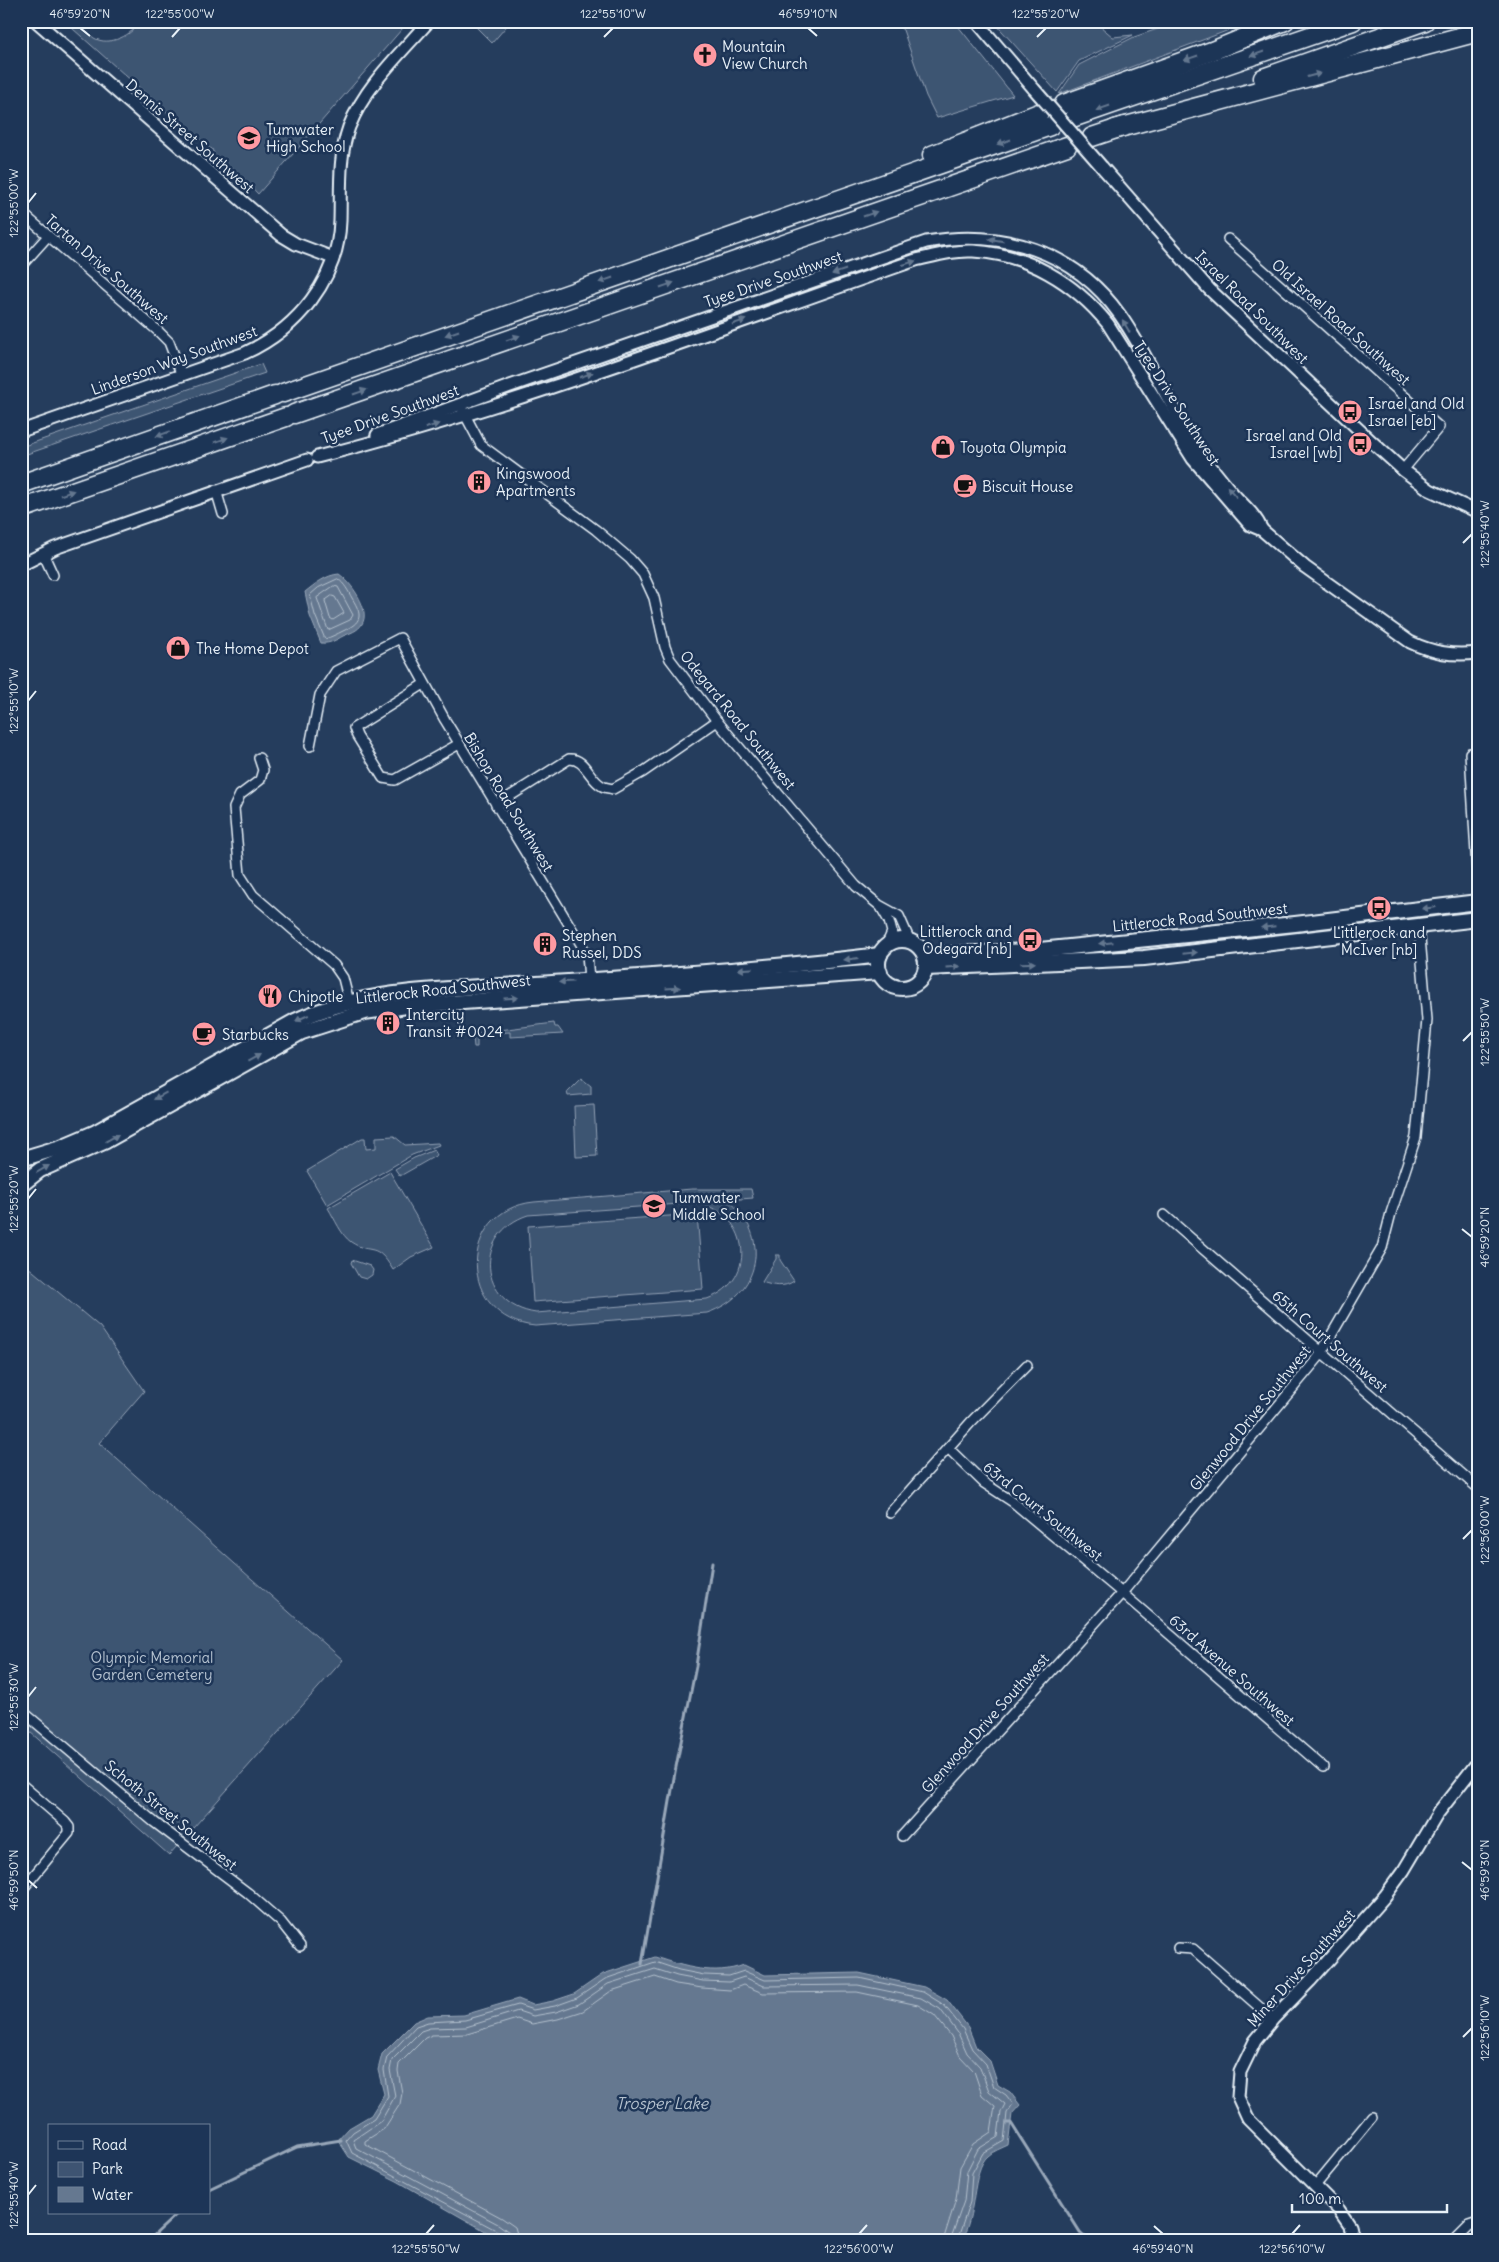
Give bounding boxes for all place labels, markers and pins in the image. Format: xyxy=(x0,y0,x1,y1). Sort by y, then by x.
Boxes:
place label: Mountain View Church xyxy=(722,37,808,73)
church icon: Mountain View Church xyxy=(692,42,718,68)
place label: Tumwater High School xyxy=(266,120,346,156)
school or university icon: Tumwater High School xyxy=(236,125,262,151)
place label: Israel and Old Israel [eb] xyxy=(1368,394,1464,430)
bus stop icon: Israel and Old Israel [eb] xyxy=(1337,399,1363,425)
place label: Israel and Old Israel [wb] xyxy=(1246,426,1342,462)
bus stop icon: Israel and Old Israel [wb] xyxy=(1347,431,1373,457)
shop icon: Toyota Olympia xyxy=(930,434,956,460)
place label: Toyota Olympia xyxy=(960,438,1067,457)
place label: Kingswood Apartments xyxy=(496,464,576,500)
building icon: Kingswood Apartments xyxy=(466,469,492,495)
cafe icon: Biscuit House xyxy=(952,473,978,499)
place label: Biscuit House xyxy=(982,477,1073,496)
shop icon: The Home Depot xyxy=(165,635,191,661)
place label: The Home Depot xyxy=(196,639,309,658)
bus stop icon: Littlerock and McIver [nb] xyxy=(1366,895,1392,921)
place label: Littlerock and Odegard [nb] xyxy=(920,922,1012,958)
place label: Littlerock and McIver [nb] xyxy=(1333,923,1425,959)
place label: Stephen Russel, DDS xyxy=(562,926,642,962)
bus stop icon: Littlerock and Odegard [nb] xyxy=(1017,927,1043,953)
building icon: Stephen Russel, DDS xyxy=(532,931,558,957)
restaurant icon: Chipotle xyxy=(257,983,283,1009)
place label: Chipotle xyxy=(288,987,343,1006)
place label: Intercity Transit #0024 xyxy=(406,1005,504,1041)
building icon: Intercity Transit #0024 xyxy=(375,1010,401,1036)
cafe icon: Starbucks xyxy=(191,1021,217,1047)
place label: Starbucks xyxy=(222,1025,289,1044)
place label: Tumwater Middle School xyxy=(672,1188,765,1224)
school or university icon: Tumwater Middle School xyxy=(641,1193,667,1219)

